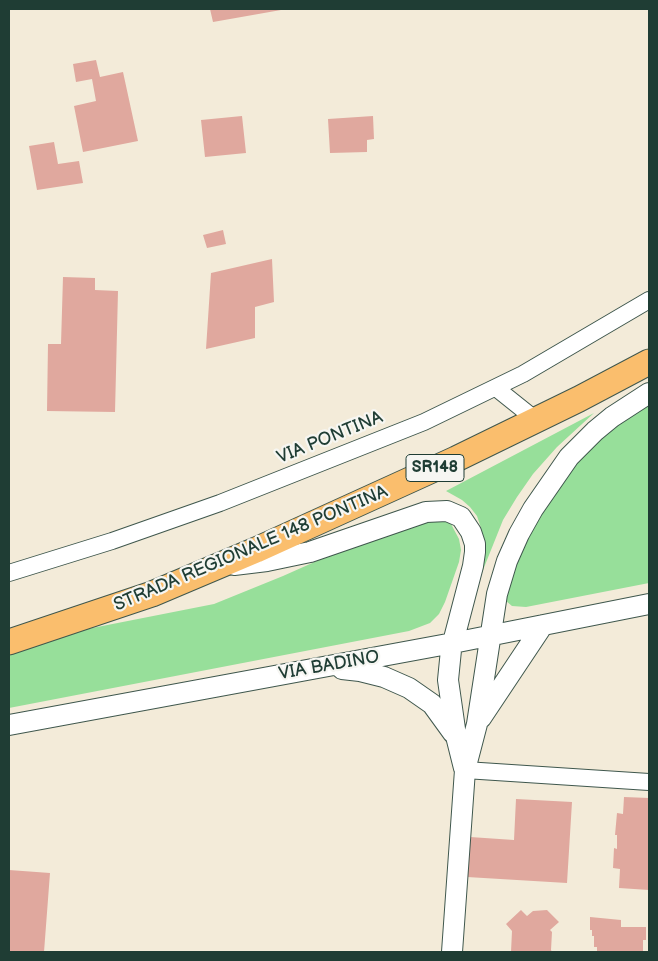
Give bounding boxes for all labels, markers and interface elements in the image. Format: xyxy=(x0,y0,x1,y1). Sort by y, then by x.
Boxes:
street label: VIA PONTINA xyxy=(274,407,386,469)
road number: SR148 xyxy=(406,454,464,482)
street label: STRADA REGIONALE 148 PONTINA xyxy=(111,481,391,617)
street label: VIA BADINO xyxy=(277,647,381,685)

